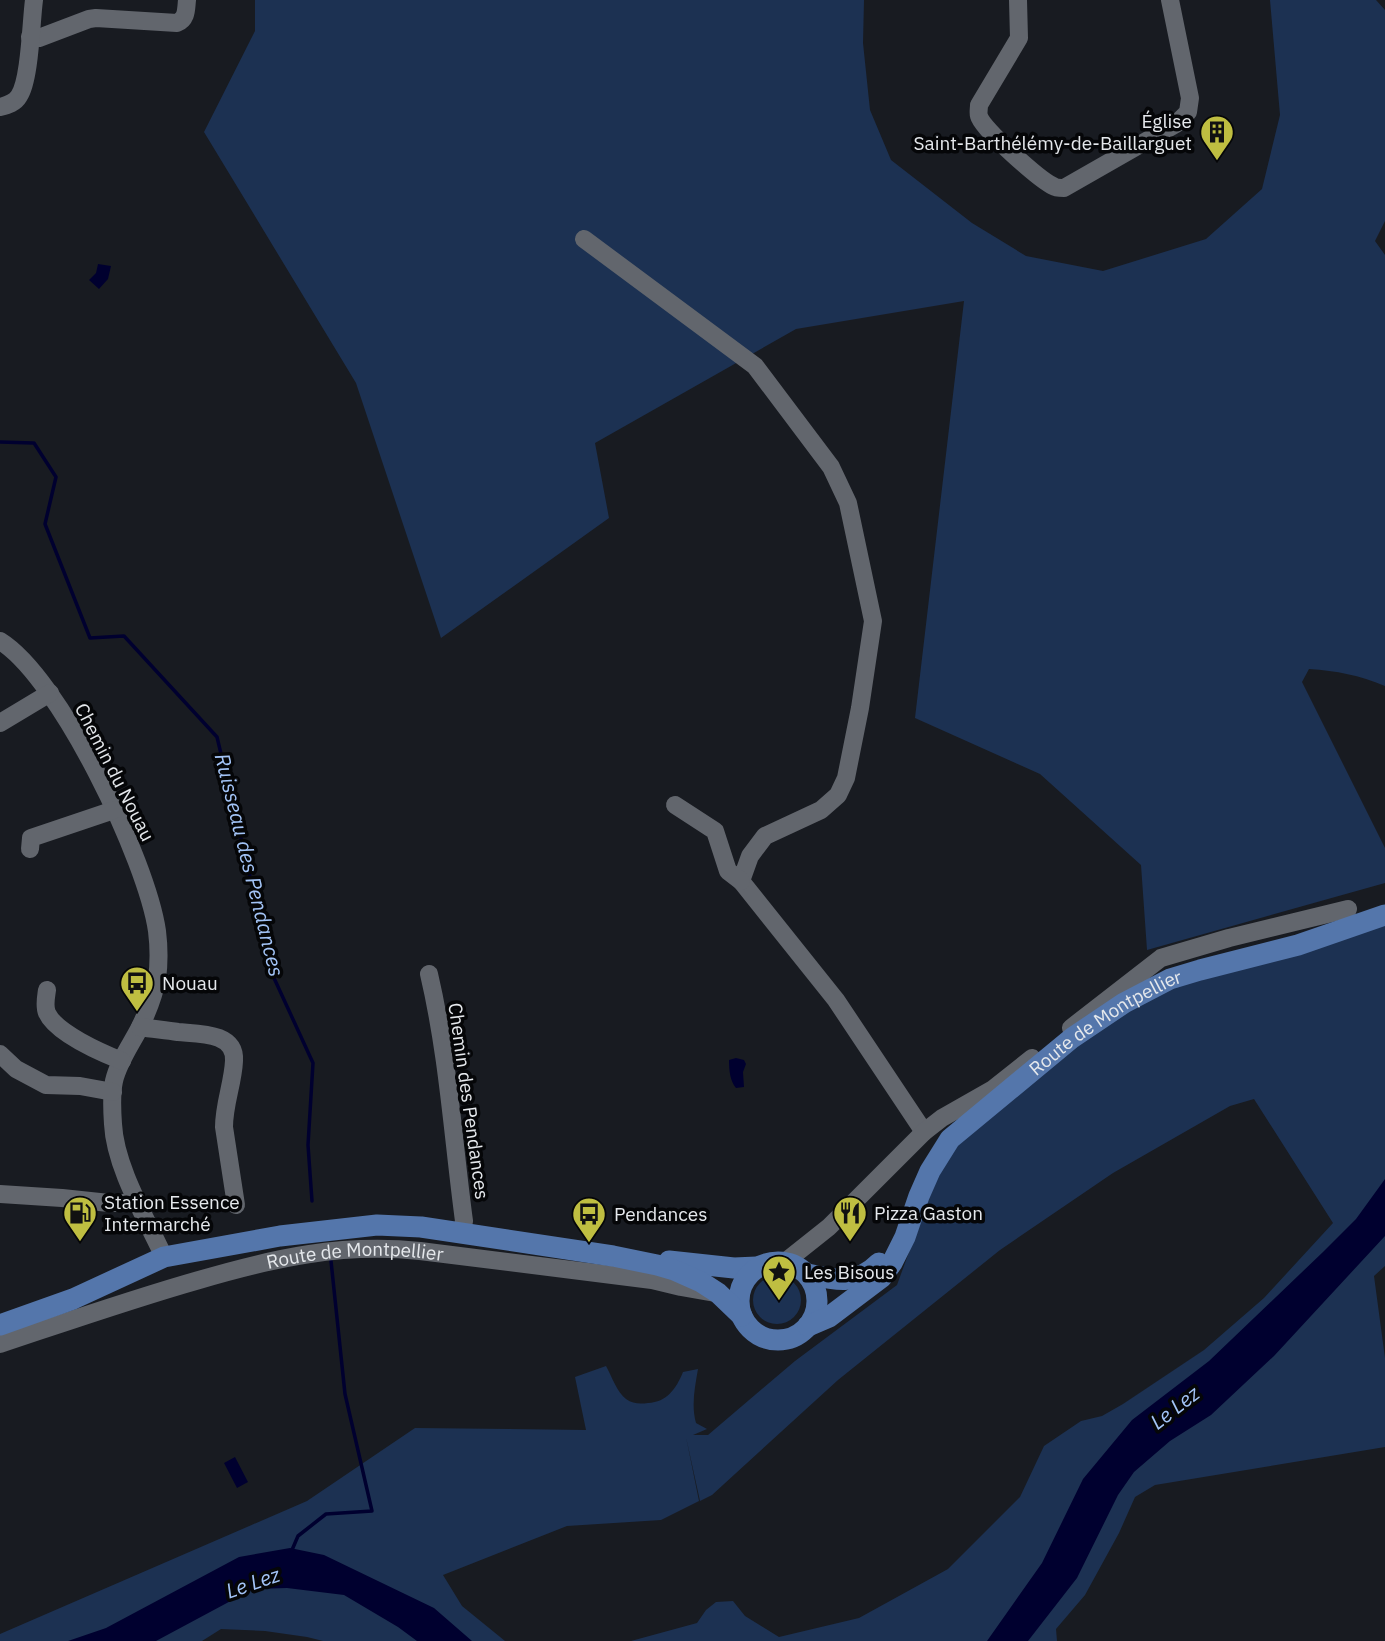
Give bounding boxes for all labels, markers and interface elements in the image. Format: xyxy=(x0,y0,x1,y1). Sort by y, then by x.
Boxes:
place label: Église Saint-Barthélémy-de-Baillarguet xyxy=(914,109,1192,155)
building icon: Église Saint-Barthélémy-de-Baillarguet xyxy=(1198,113,1236,162)
street label: Chemin du Nouau xyxy=(70,699,160,845)
water label: Ruisseau des Pendances xyxy=(209,750,291,979)
bus stop icon: Nouau xyxy=(118,964,156,1013)
street label: Route de Montpellier xyxy=(1024,964,1184,1081)
place label: Nouau xyxy=(162,971,218,995)
street label: Chemin des Pendances xyxy=(443,1001,495,1201)
place label: Station Essence Intermarché xyxy=(104,1190,240,1236)
fuel station icon: Station Essence Intermarché xyxy=(61,1194,99,1243)
restaurant icon: Pizza Gaston xyxy=(831,1194,869,1243)
bus stop icon: Pendances xyxy=(570,1195,608,1244)
place label: Pizza Gaston xyxy=(874,1201,983,1225)
place label: Pendances xyxy=(614,1202,707,1226)
street label: Route de Montpellier xyxy=(264,1237,445,1274)
place icon: Les Bisous xyxy=(760,1253,798,1302)
place label: Les Bisous xyxy=(804,1260,895,1284)
water label: Le Lez xyxy=(1144,1379,1205,1435)
water label: Le Lez xyxy=(222,1560,284,1604)

